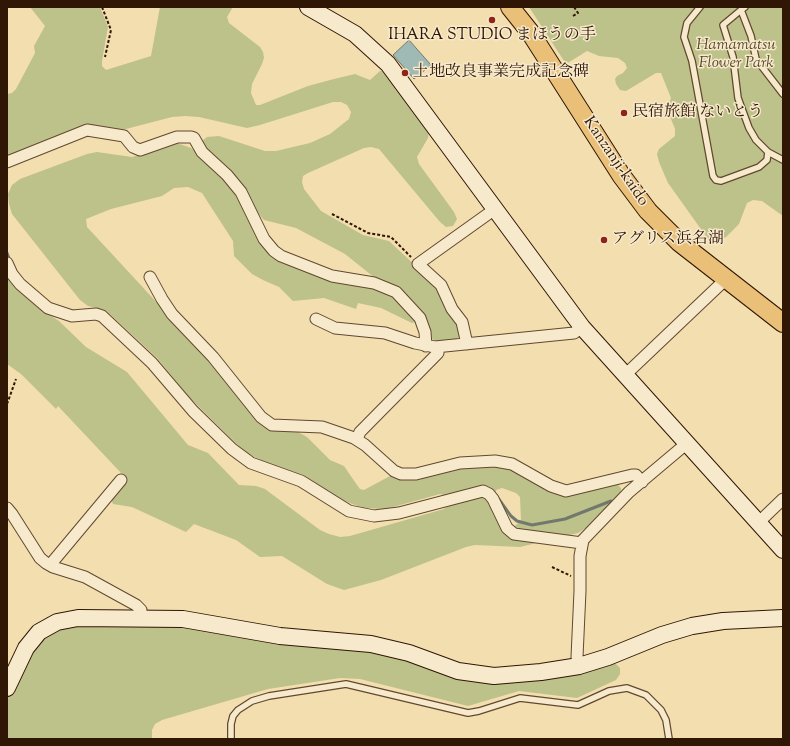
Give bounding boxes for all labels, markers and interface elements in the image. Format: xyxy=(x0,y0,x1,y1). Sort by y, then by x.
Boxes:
marker: IHARA STUDIO まほうの手 xyxy=(487,15,497,25)
place label: IHARA STUDIO まほうの手 xyxy=(388,26,596,46)
park label: Hamamatsu Flower Park xyxy=(696,36,776,74)
place label: 土地改良事業完成記念碑 xyxy=(413,63,589,83)
marker: 土地改良事業完成記念碑 xyxy=(400,68,410,78)
place label: 民宿旅館 ないとう xyxy=(632,103,763,123)
marker: 民宿旅館 ないとう xyxy=(619,108,629,118)
street label: Kanzanji-kaido xyxy=(578,114,652,210)
place label: アグリス浜名湖 xyxy=(612,230,724,250)
marker: アグリス浜名湖 xyxy=(599,235,609,245)

